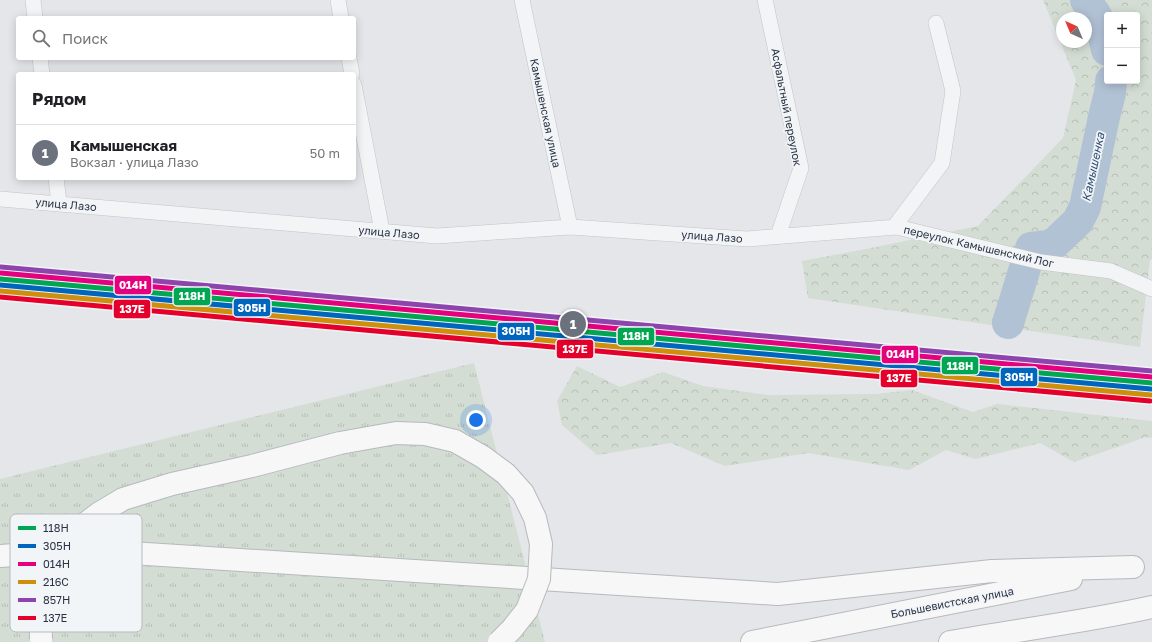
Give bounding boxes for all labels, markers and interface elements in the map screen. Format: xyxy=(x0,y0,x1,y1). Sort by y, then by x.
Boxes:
north arrow xyxy=(1056,12,1092,48)
map controls xyxy=(1104,12,1140,84)
button: + xyxy=(1104,12,1140,48)
search box xyxy=(16,16,356,60)
icon: search xyxy=(30,27,52,49)
text: Поиск xyxy=(62,29,108,47)
street label: Асфальтный переулок xyxy=(769,47,805,168)
button: − xyxy=(1104,48,1140,84)
street label: Камышенская улица xyxy=(528,57,564,169)
text: Рядом xyxy=(32,88,86,109)
water label: Камышенка xyxy=(1078,130,1108,203)
text: Камышенская xyxy=(70,136,177,154)
text: 1 xyxy=(42,145,48,161)
text: 50 m xyxy=(310,145,340,161)
text: Вокзал · улица Лазо xyxy=(70,154,199,170)
street label: улица Лазо xyxy=(35,195,98,213)
street label: переулок Камышенский Лог xyxy=(903,222,1055,270)
street label: улица Лазо xyxy=(358,223,421,241)
street label: улица Лазо xyxy=(681,227,743,245)
line badge: 014Н xyxy=(114,275,152,295)
text: 014Н xyxy=(119,278,147,291)
line badge: 118Н xyxy=(173,287,211,306)
text: 118Н xyxy=(179,289,205,302)
line badge: 305Н xyxy=(233,298,271,317)
line badge: 137Е xyxy=(113,299,151,319)
text: 305Н xyxy=(238,301,266,314)
text: 137Е xyxy=(119,302,145,315)
pin: 1 xyxy=(560,309,586,339)
line badge: 305Н xyxy=(497,322,535,341)
text: 305Н xyxy=(502,324,530,337)
line badge: 118Н xyxy=(617,327,655,346)
text: 118Н xyxy=(623,329,649,342)
line badge: 137Е xyxy=(556,339,594,359)
text: 137Е xyxy=(562,342,588,355)
line badge: 014Н xyxy=(881,345,919,364)
text: 014Н xyxy=(886,347,914,360)
line badge: 118Н xyxy=(941,356,979,375)
text: 118Н xyxy=(947,359,973,372)
line badge: 305Н xyxy=(1000,367,1038,387)
line badge: 137Е xyxy=(880,369,918,388)
text: 305Н xyxy=(1005,370,1033,383)
text: 137Е xyxy=(886,371,912,384)
your location xyxy=(466,410,486,430)
legend xyxy=(10,514,142,632)
text: 118Н xyxy=(43,521,69,534)
text: 305Н xyxy=(43,539,71,552)
text: 014Н xyxy=(43,557,70,570)
text: 216С xyxy=(43,575,69,588)
street label: Большевистская улица xyxy=(889,584,1015,620)
text: 857Н xyxy=(43,593,70,606)
text: 137Е xyxy=(43,611,68,624)

